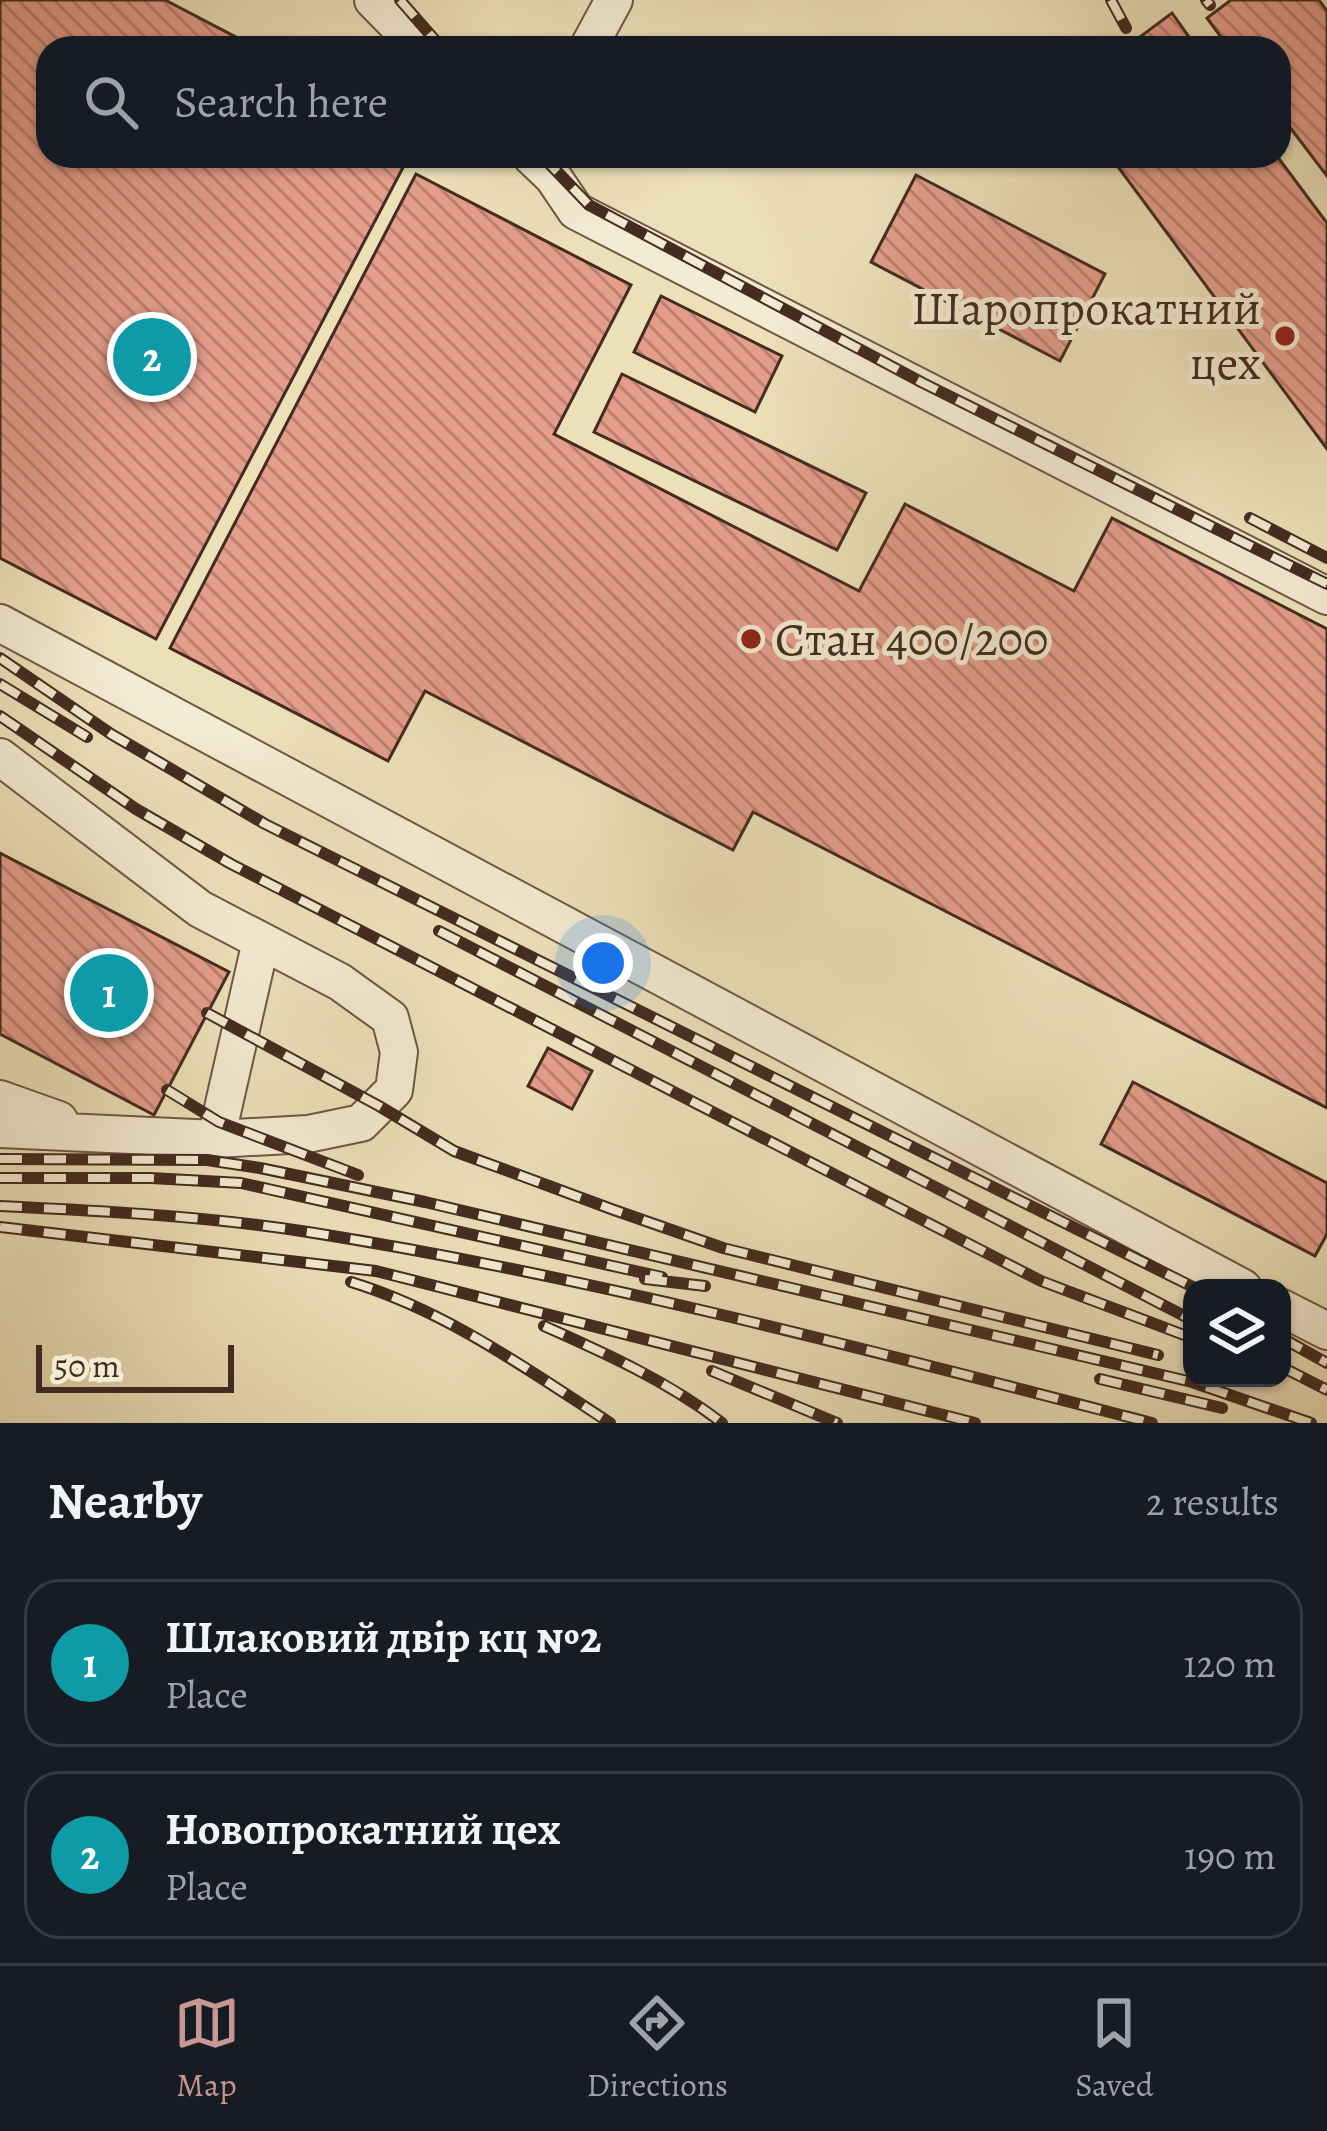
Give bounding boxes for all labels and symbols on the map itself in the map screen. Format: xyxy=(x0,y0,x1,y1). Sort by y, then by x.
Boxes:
place label: Шаропрокатний цех xyxy=(911,275,1261,396)
pin: 2 xyxy=(113,312,191,402)
marker: Шаропрокатний цех xyxy=(1272,323,1298,349)
place label: Стан 400/200 xyxy=(775,606,1049,672)
marker: Стан 400/200 xyxy=(738,626,764,652)
your location xyxy=(573,933,633,993)
pin: 1 xyxy=(70,948,148,1038)
scale bar xyxy=(36,1339,234,1392)

